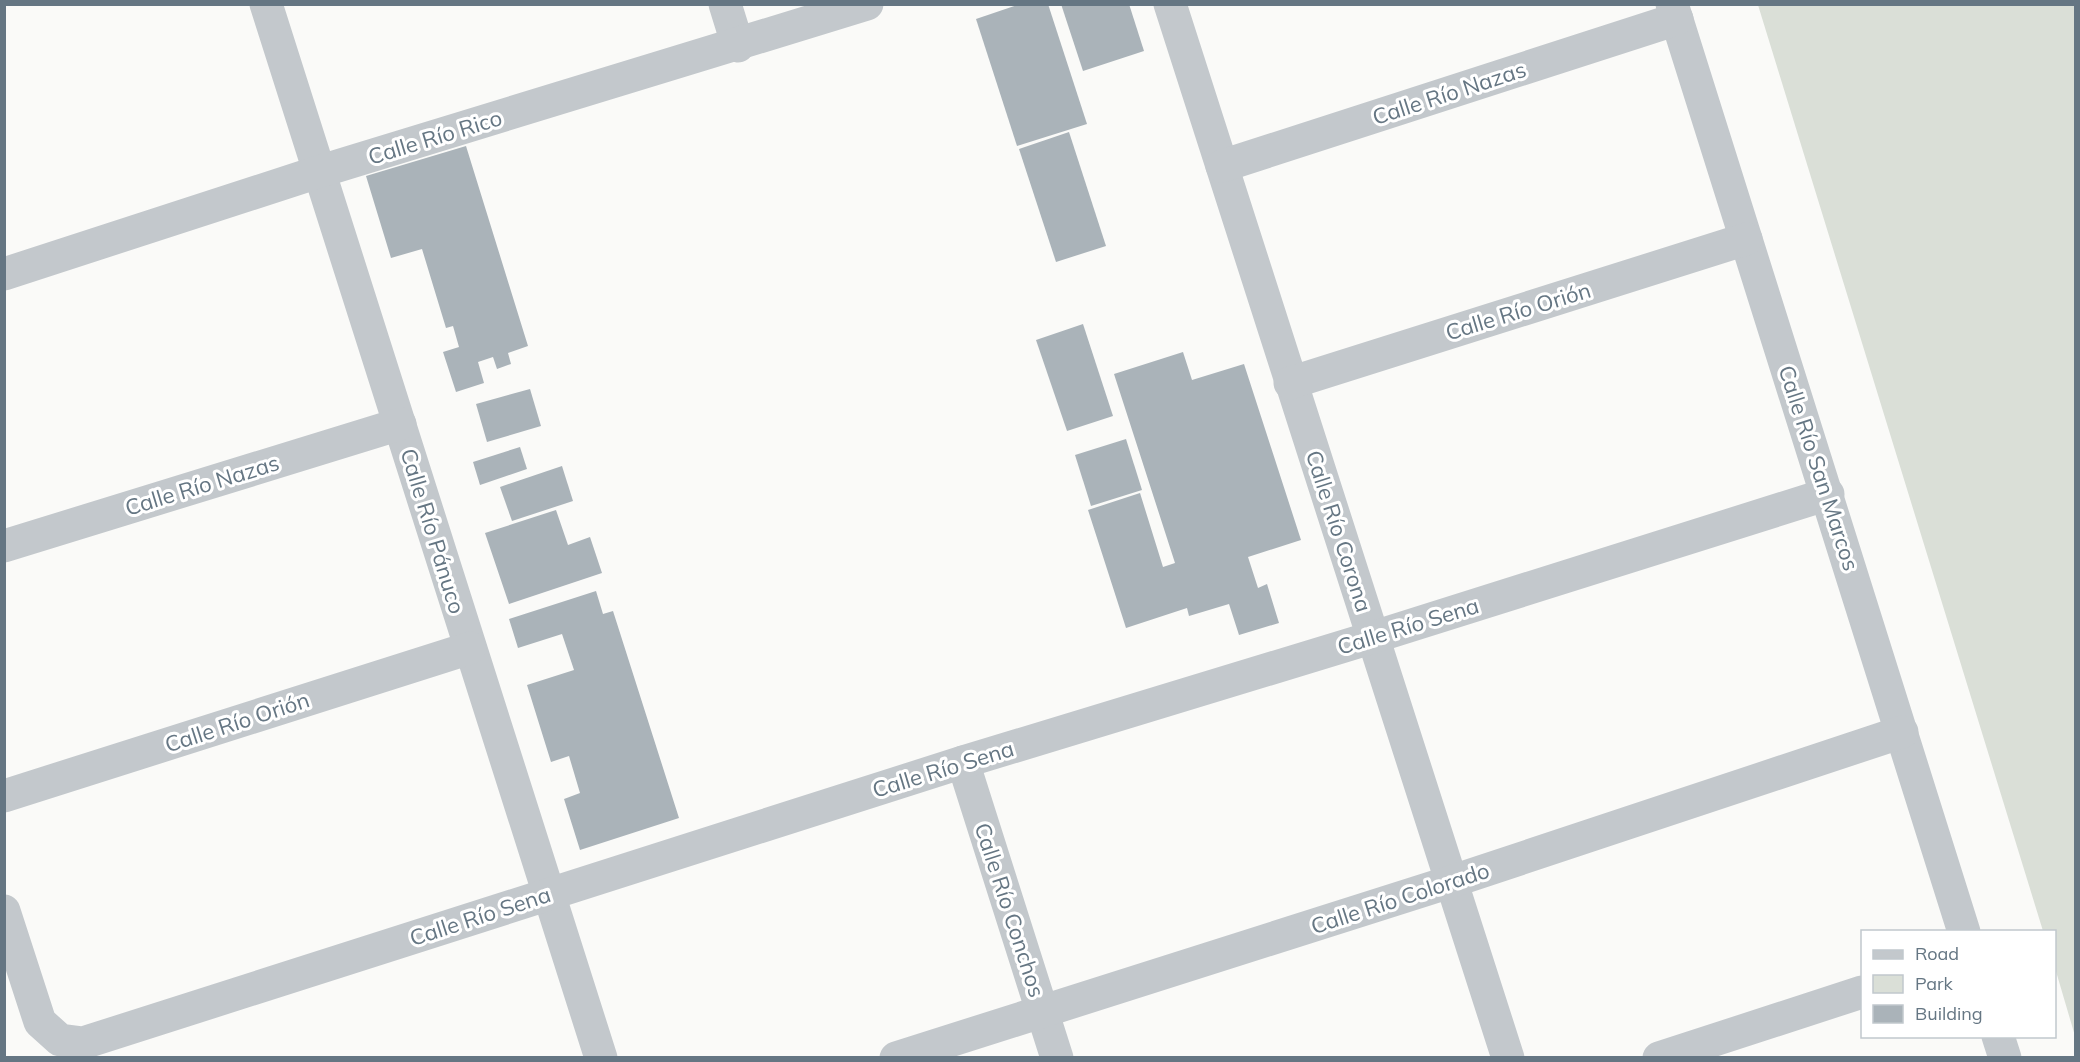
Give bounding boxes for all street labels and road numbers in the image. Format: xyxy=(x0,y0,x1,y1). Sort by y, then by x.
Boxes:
street label: Calle Río Nazas xyxy=(1369,55,1529,131)
street label: Calle Río Rico xyxy=(365,103,505,171)
street label: Calle Río Orión xyxy=(1442,276,1594,346)
street label: Calle Río San Marcos xyxy=(1773,362,1865,574)
street label: Calle Río Pánuco xyxy=(395,445,471,617)
street label: Calle Río Corona xyxy=(1300,447,1378,615)
street label: Calle Río Nazas xyxy=(121,448,283,522)
street label: Calle Río Sena xyxy=(1334,591,1482,661)
street label: Calle Río Orión xyxy=(161,685,313,759)
street label: Calle Río Sena xyxy=(869,734,1017,804)
street label: Calle Río Conchos xyxy=(969,819,1051,1001)
street label: Calle Río Colorado xyxy=(1307,856,1493,940)
street label: Calle Río Sena xyxy=(406,880,554,952)

